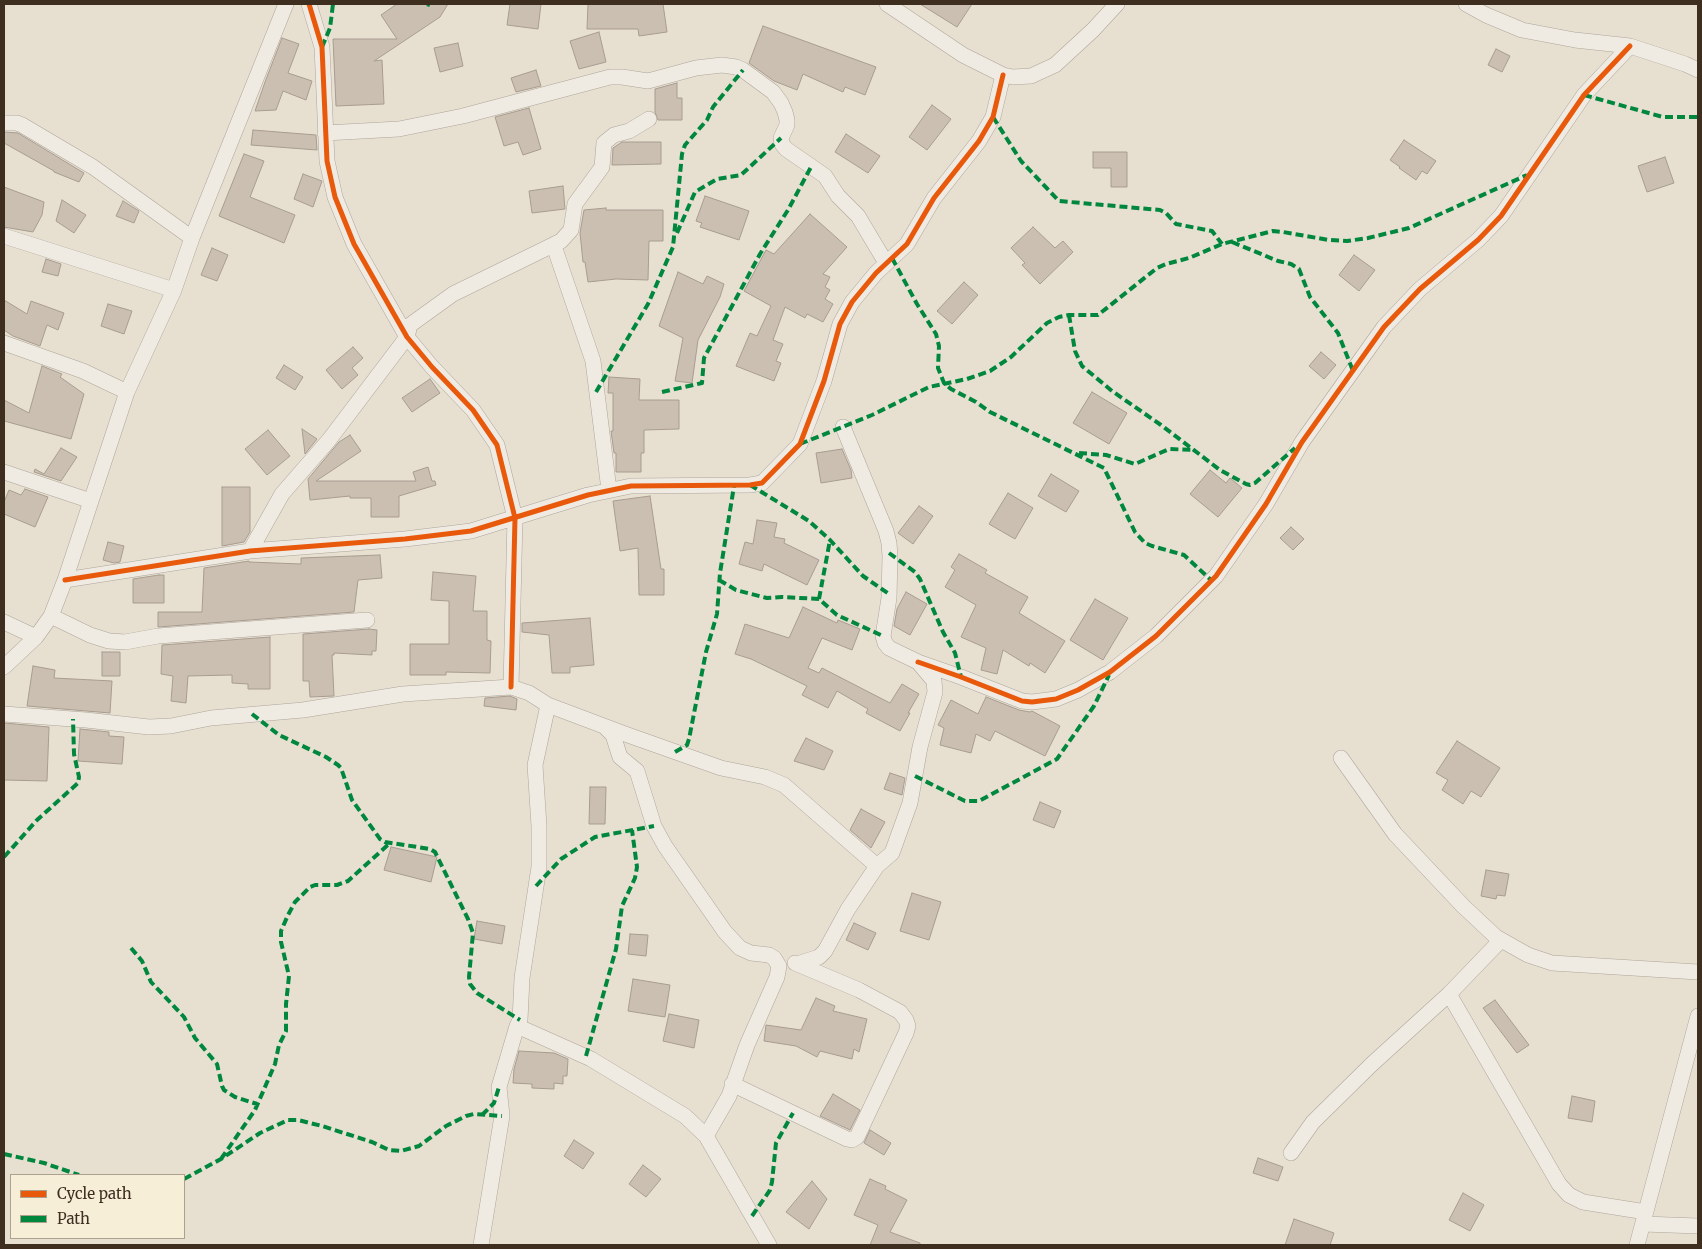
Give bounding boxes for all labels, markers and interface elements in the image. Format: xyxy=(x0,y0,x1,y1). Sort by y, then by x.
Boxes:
legend xyxy=(10,1174,185,1239)
text: Cycle path xyxy=(57,1184,132,1203)
text: Path xyxy=(57,1209,90,1228)

